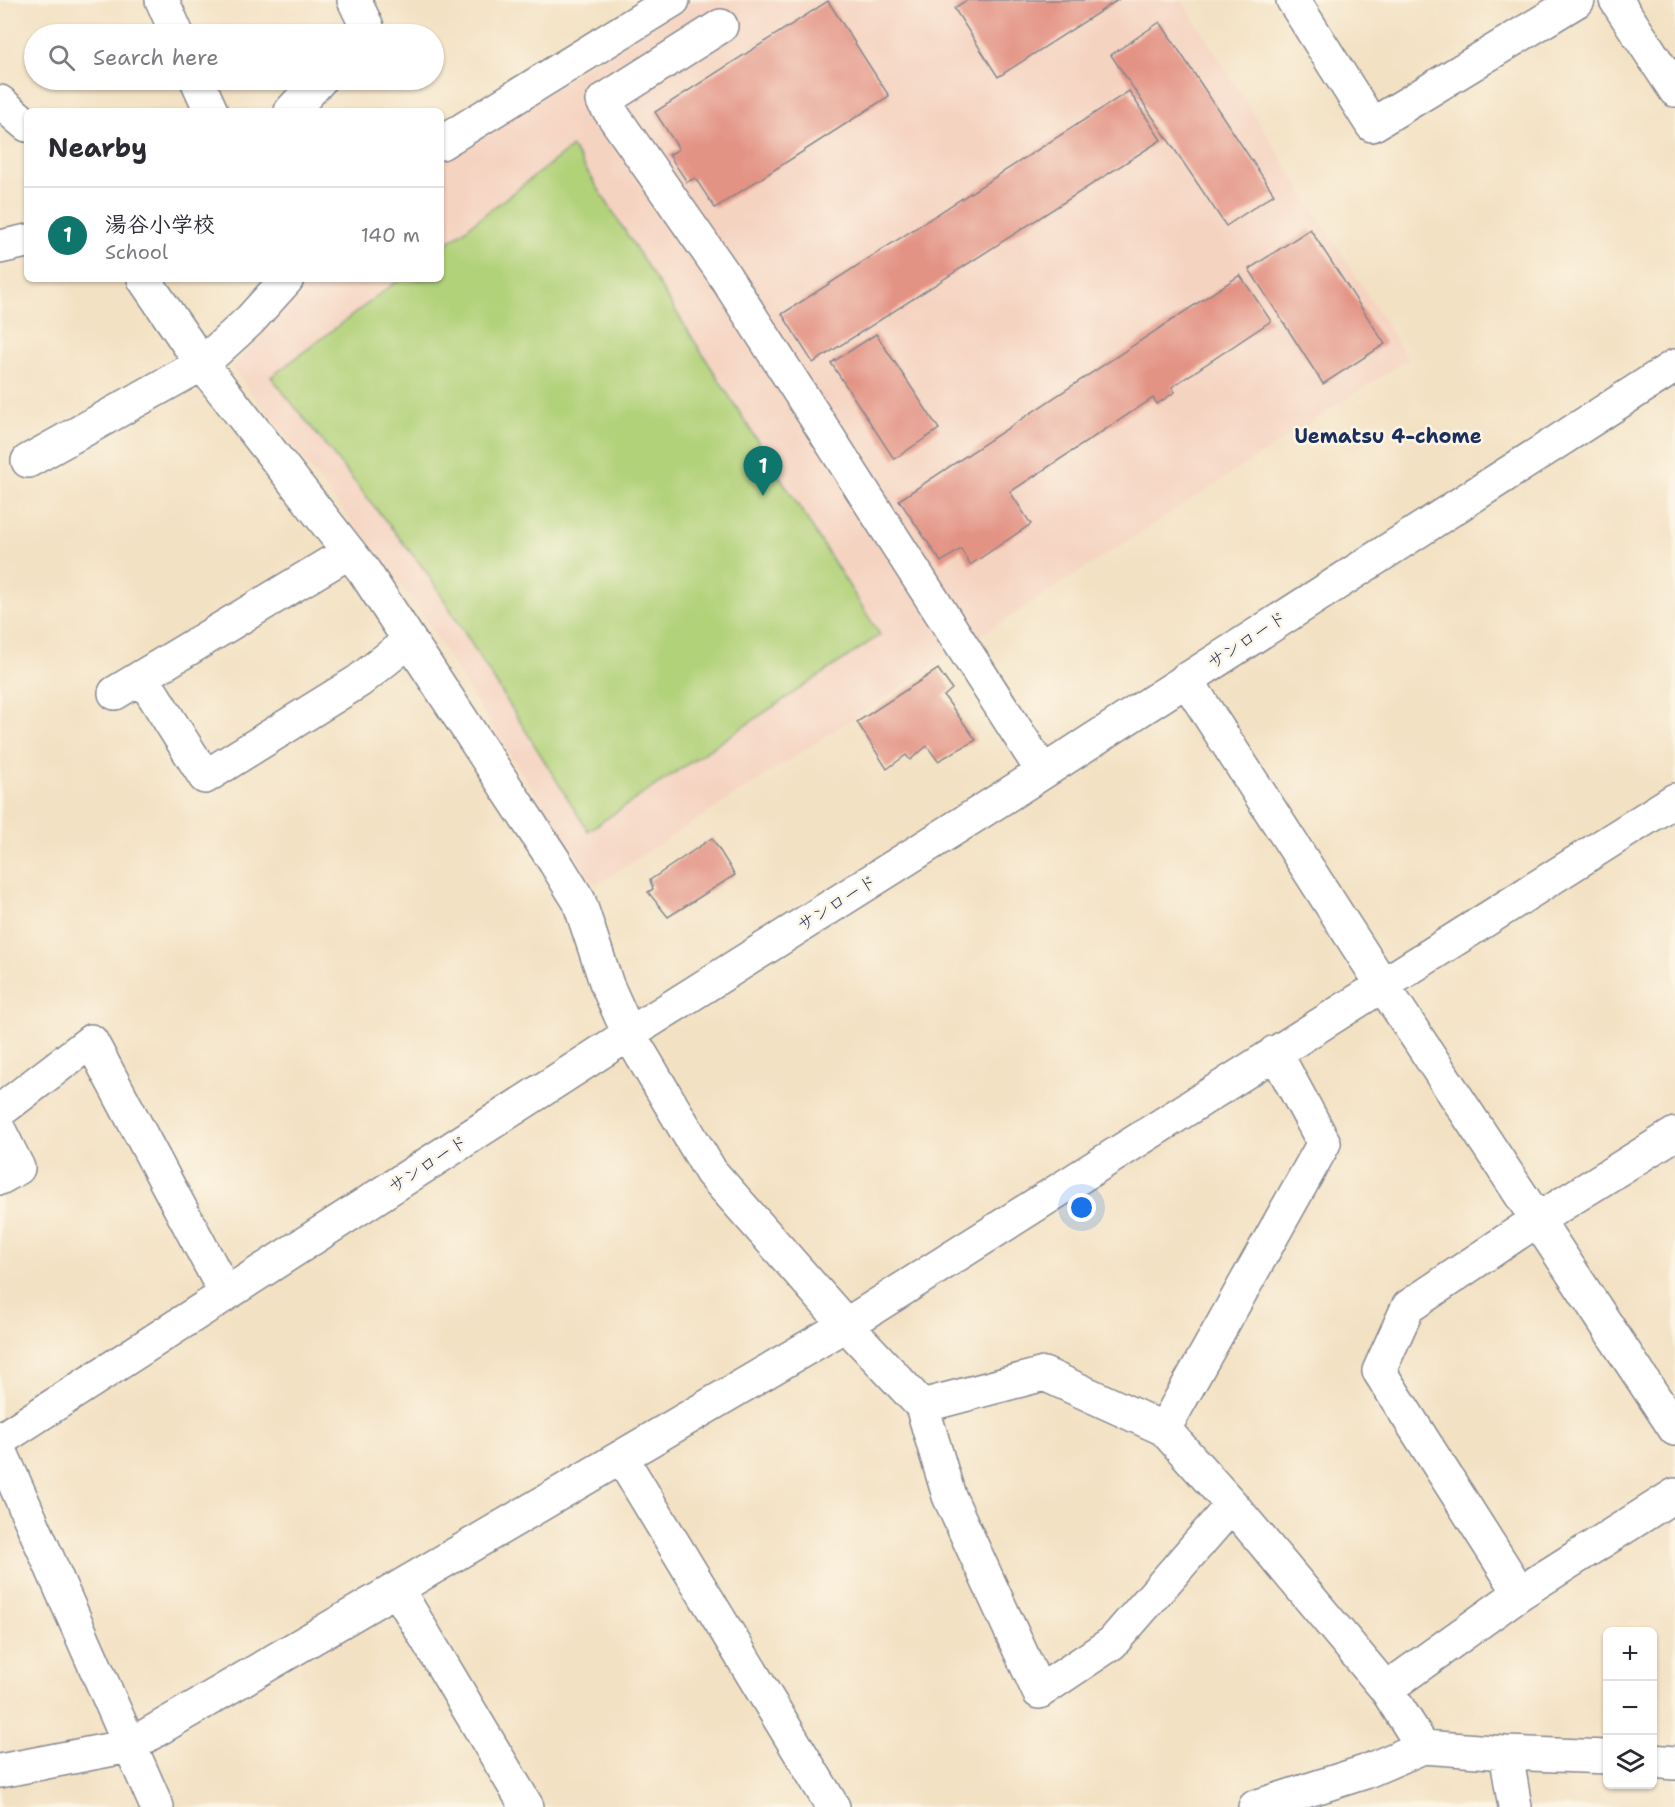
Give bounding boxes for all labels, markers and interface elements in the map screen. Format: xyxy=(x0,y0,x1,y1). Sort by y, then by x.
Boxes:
search box xyxy=(24,24,444,90)
icon: search xyxy=(45,41,78,74)
text: Search here xyxy=(93,43,219,72)
text: Nearby xyxy=(48,130,147,165)
text: 湯谷小学校 xyxy=(105,210,215,239)
text: 1 xyxy=(63,222,72,248)
text: 140 m xyxy=(361,222,420,248)
text: School xyxy=(105,239,168,265)
district label: Uematsu 4-chome xyxy=(1294,423,1482,449)
pin: 1 xyxy=(744,446,783,496)
street label: サンロード xyxy=(1203,605,1291,675)
street label: サンロード xyxy=(792,869,882,937)
street label: サンロード xyxy=(384,1129,472,1199)
your location xyxy=(1067,1193,1096,1222)
map controls xyxy=(1603,1627,1657,1789)
button: + xyxy=(1603,1627,1657,1681)
button: − xyxy=(1603,1681,1657,1735)
button: layers xyxy=(1603,1735,1657,1789)

